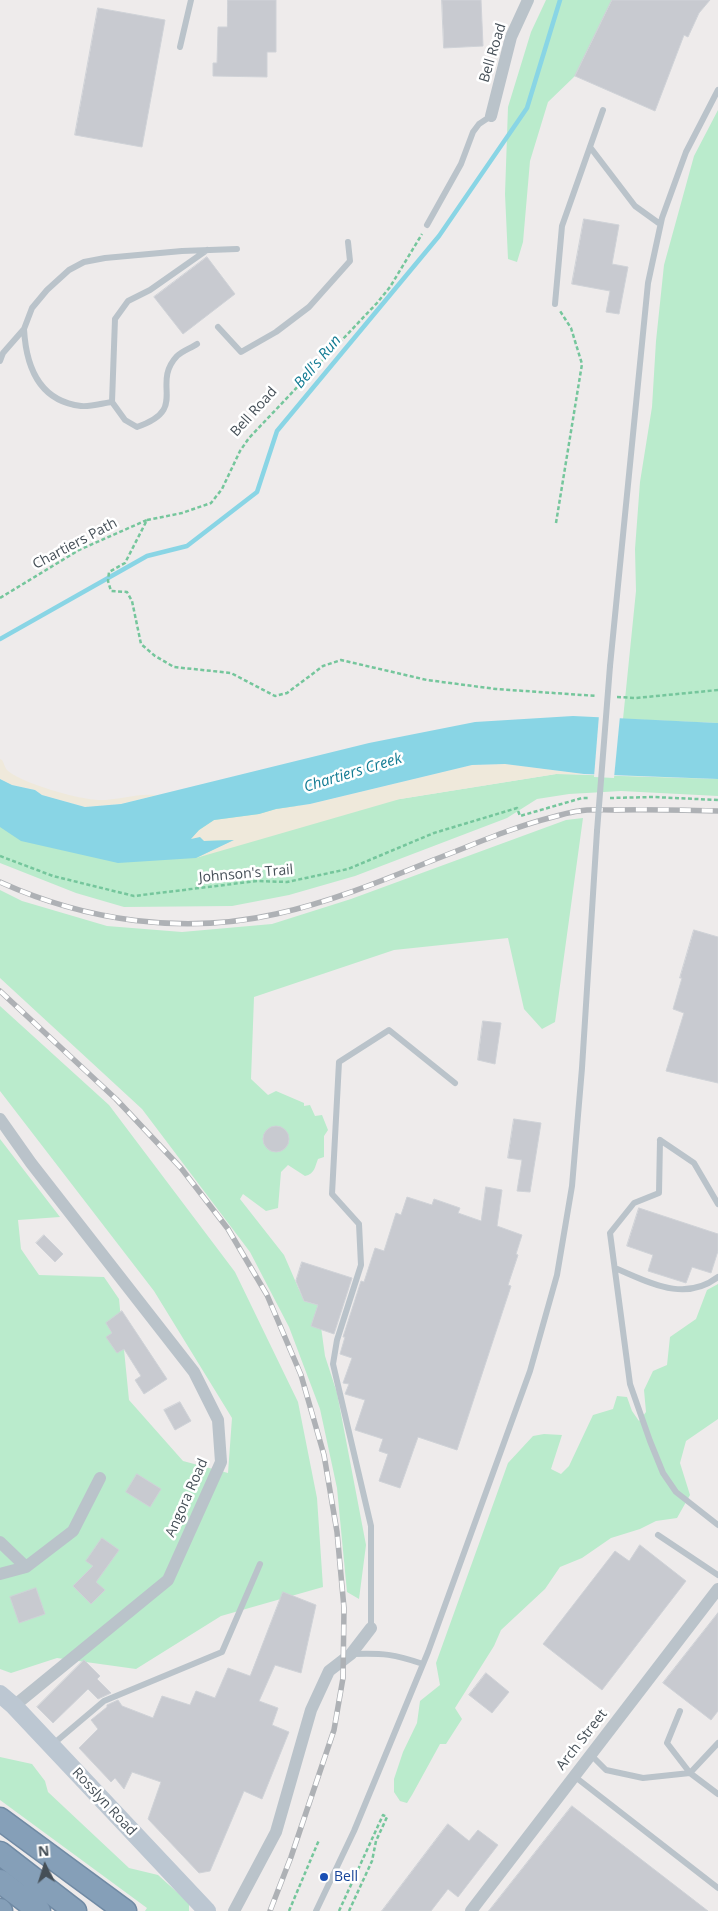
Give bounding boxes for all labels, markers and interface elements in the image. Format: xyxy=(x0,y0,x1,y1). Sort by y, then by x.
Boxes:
street label: Bell Road xyxy=(476,21,510,85)
water label: Bell's Run xyxy=(291,332,345,392)
street label: Bell Road xyxy=(227,384,281,440)
street label: Chartiers Path xyxy=(30,515,120,573)
water label: Chartiers Creek xyxy=(302,750,404,796)
street label: Johnson's Trail xyxy=(198,862,294,886)
street label: Angora Road xyxy=(162,1456,212,1540)
street label: Arch Street xyxy=(553,1706,611,1774)
street label: Rosslyn Road xyxy=(68,1765,140,1839)
north arrow xyxy=(20,1841,70,1891)
text: N xyxy=(37,1841,50,1861)
place label: Bell xyxy=(334,1869,358,1885)
marker: Bell xyxy=(318,1871,330,1883)

